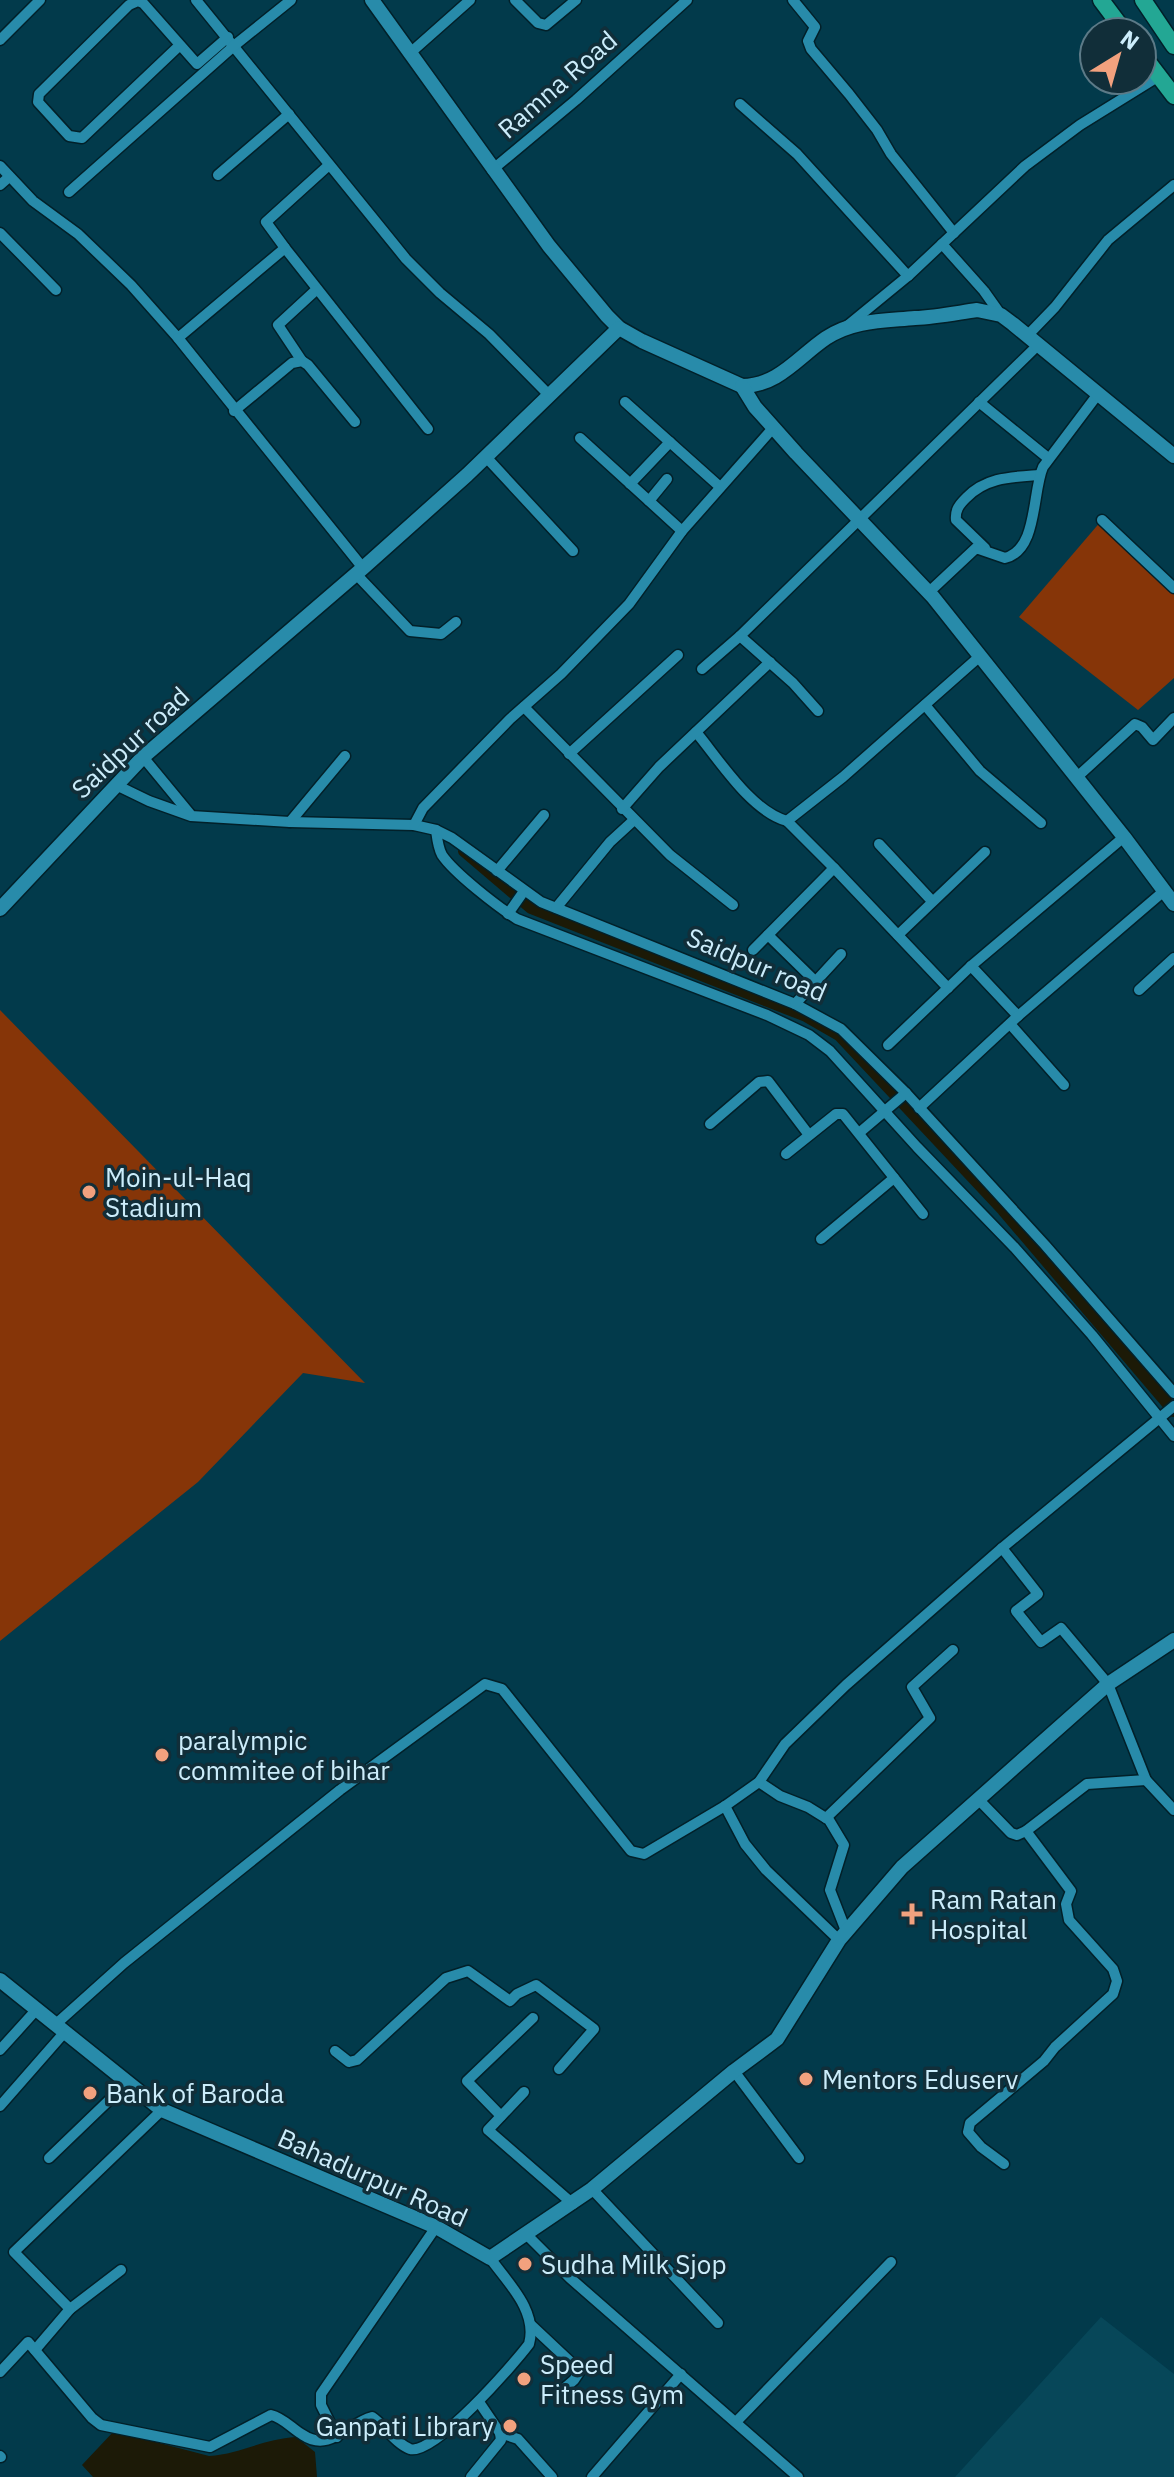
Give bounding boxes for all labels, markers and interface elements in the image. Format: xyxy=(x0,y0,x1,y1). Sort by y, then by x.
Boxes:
north arrow xyxy=(1078,16,1158,96)
street label: Ramna Road xyxy=(490,23,624,145)
text: N xyxy=(1115,23,1145,56)
street label: Saidpur road xyxy=(64,679,196,805)
street label: Saidpur road xyxy=(682,919,832,1009)
place label: Moin-ul-Haq Stadium xyxy=(105,1160,252,1224)
marker: Moin-ul-Haq Stadium xyxy=(80,1183,98,1201)
place label: paralympic commitee of bihar xyxy=(178,1723,390,1787)
marker: paralympic commitee of bihar xyxy=(153,1746,171,1764)
place label: Ram Ratan Hospital xyxy=(930,1882,1057,1946)
marker: Ram Ratan Hospital xyxy=(901,1903,923,1925)
place label: Mentors Eduserv xyxy=(822,2062,1019,2096)
marker: Mentors Eduserv xyxy=(797,2070,815,2088)
place label: Bank of Baroda xyxy=(106,2076,284,2110)
marker: Bank of Baroda xyxy=(81,2084,99,2102)
street label: Bahadurpur Road xyxy=(273,2120,473,2234)
place label: Sudha Milk Sjop xyxy=(541,2247,727,2281)
marker: Sudha Milk Sjop xyxy=(516,2255,534,2273)
place label: Speed Fitness Gym xyxy=(540,2347,684,2411)
marker: Speed Fitness Gym xyxy=(515,2370,533,2388)
place label: Ganpati Library xyxy=(316,2409,494,2443)
marker: Ganpati Library xyxy=(501,2417,519,2435)

